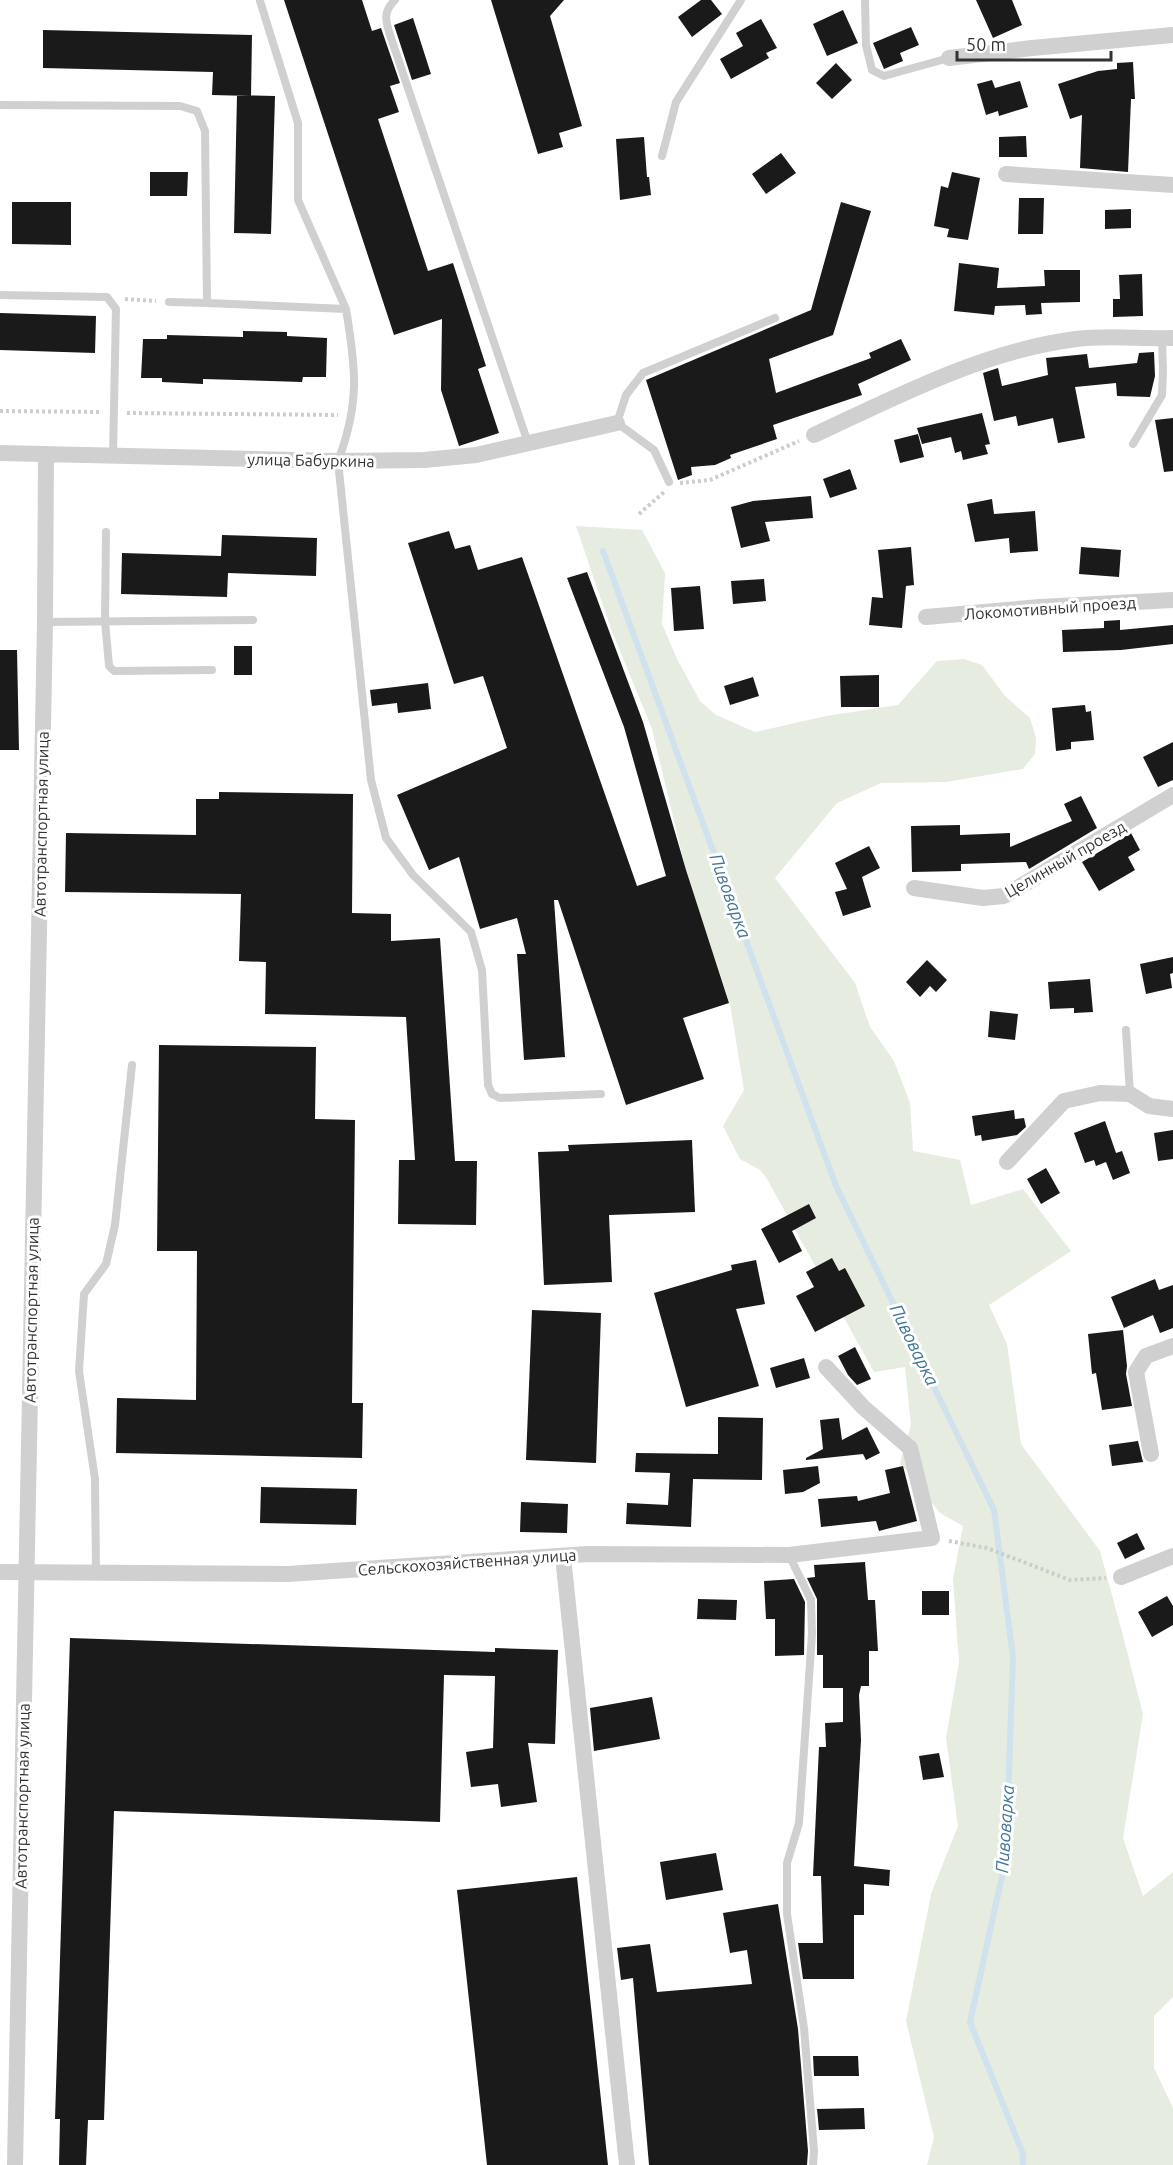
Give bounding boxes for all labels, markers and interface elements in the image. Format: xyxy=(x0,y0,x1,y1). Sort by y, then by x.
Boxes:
scale bar xyxy=(957,24,1112,62)
text: 50 m xyxy=(966,34,1006,54)
street label: улица Бабуркина xyxy=(247,450,375,470)
street label: Локомотивный проезд xyxy=(963,593,1137,623)
street label: Автотранспортная улица xyxy=(30,731,52,917)
street label: Целинный проезд xyxy=(1001,817,1129,901)
water label: Пивоварка xyxy=(706,851,756,941)
street label: Автотранспортная улица xyxy=(20,1217,42,1403)
water label: Пивоварка xyxy=(887,1300,943,1389)
street label: Сельскохозяйственная улица xyxy=(357,1545,577,1579)
street label: Автотранспортная улица xyxy=(11,1703,33,1889)
water label: Пивоварка xyxy=(991,1784,1017,1874)

